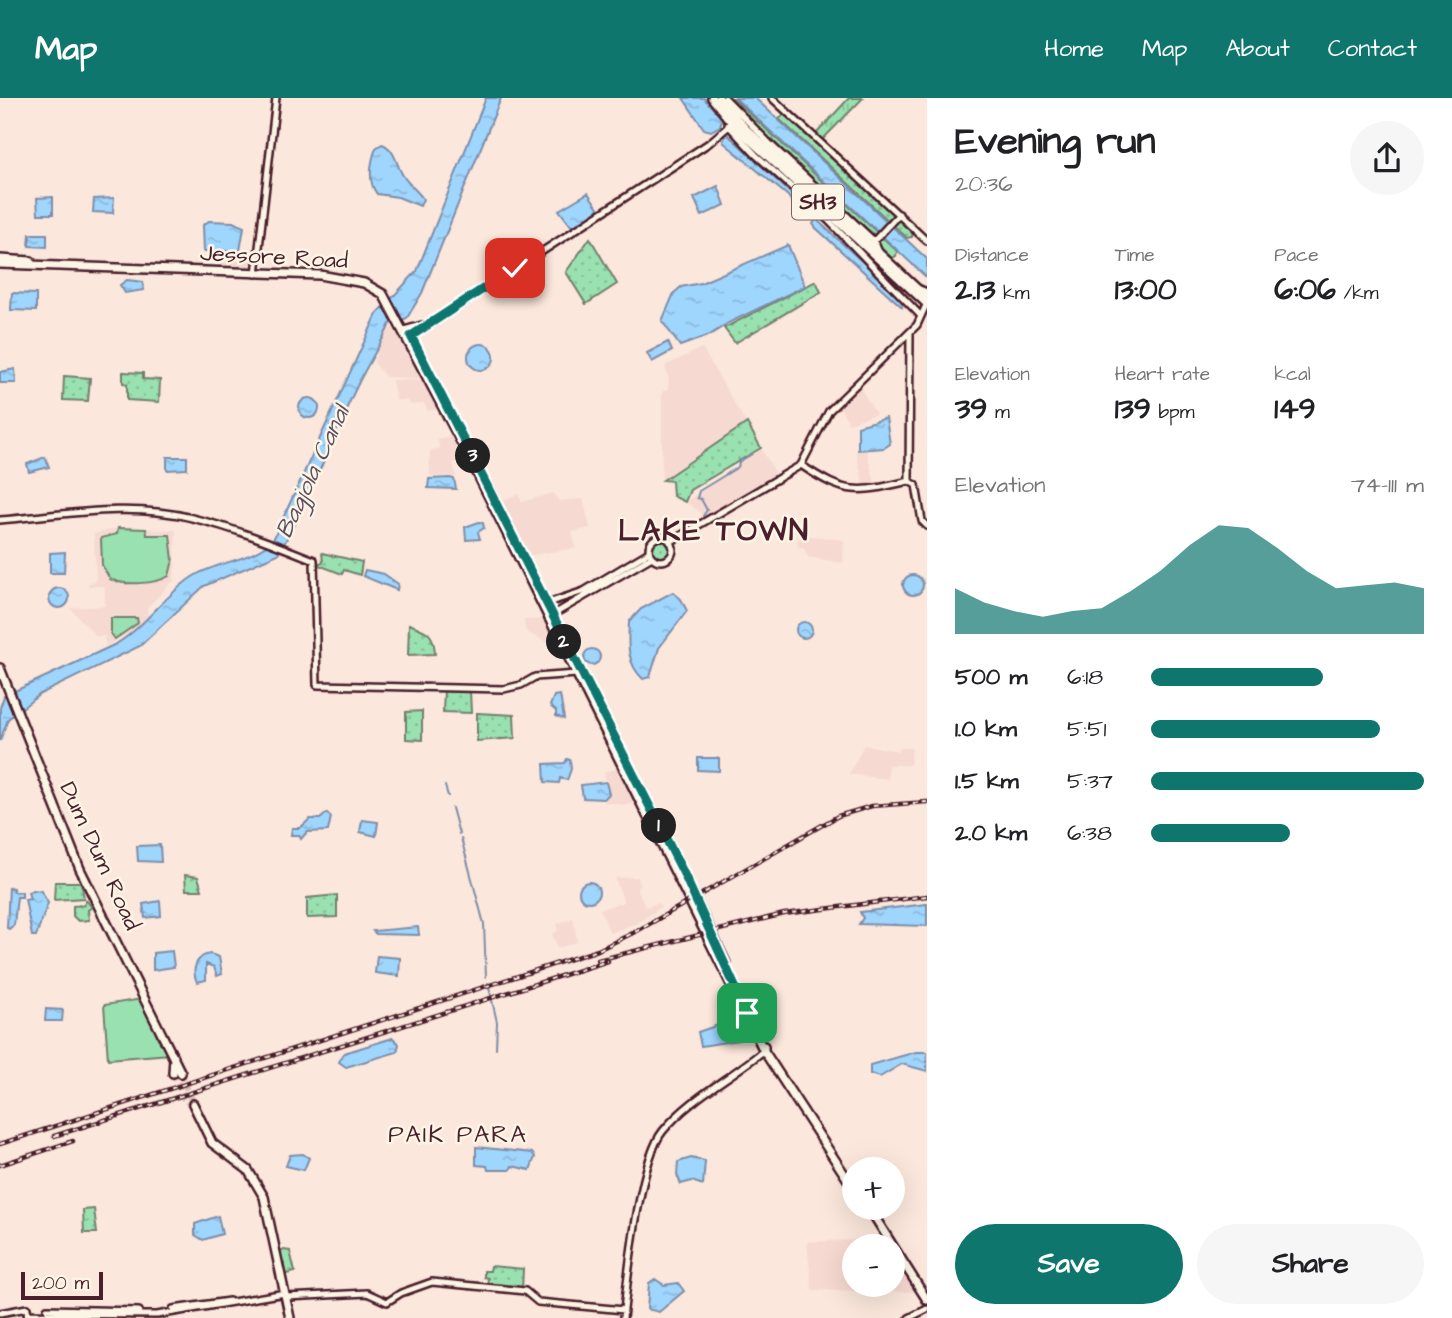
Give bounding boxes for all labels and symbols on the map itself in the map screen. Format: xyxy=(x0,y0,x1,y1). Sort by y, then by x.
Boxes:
road number: SH3 xyxy=(792,184,844,220)
street label: Jessore Road xyxy=(199,237,349,277)
pin xyxy=(485,238,545,298)
water label: Bagjola Canal xyxy=(268,397,361,544)
pin: 3 xyxy=(456,438,490,474)
district label: LAKE TOWN xyxy=(618,510,810,552)
pin: 2 xyxy=(546,624,582,660)
street label: Dum Dum Road xyxy=(52,777,148,936)
pin: 1 xyxy=(642,808,676,844)
pin xyxy=(717,983,777,1043)
district label: PAIK PARA xyxy=(388,1118,528,1152)
scale bar xyxy=(21,1269,103,1301)

